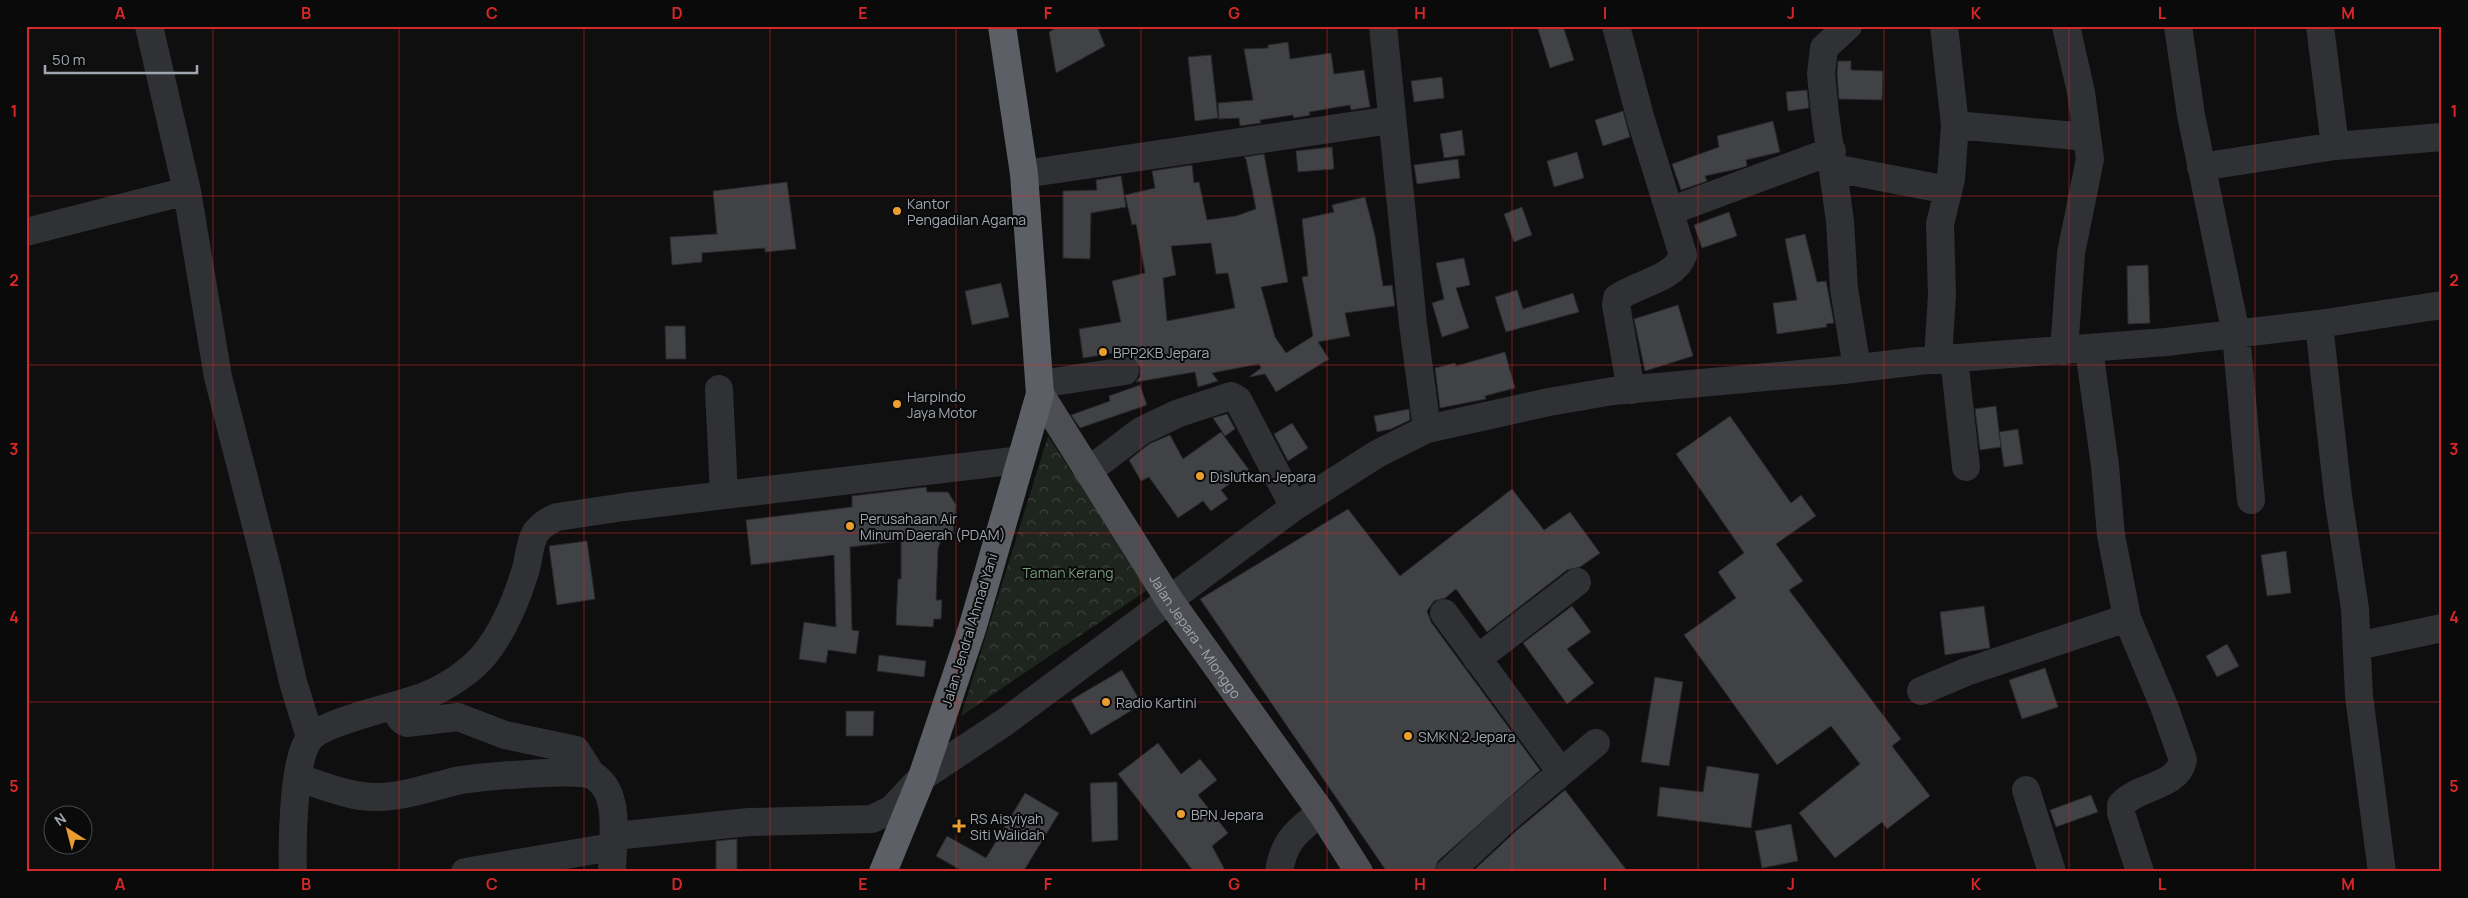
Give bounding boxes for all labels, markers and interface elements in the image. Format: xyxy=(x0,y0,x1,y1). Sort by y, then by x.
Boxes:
text: A xyxy=(115,2,126,24)
text: B xyxy=(301,2,311,24)
text: C xyxy=(486,2,498,24)
text: D xyxy=(671,2,683,24)
text: E xyxy=(858,2,868,24)
text: F xyxy=(1044,2,1053,24)
text: G xyxy=(1228,2,1240,24)
text: H xyxy=(1414,2,1426,24)
text: I xyxy=(1603,2,1607,24)
text: J xyxy=(1787,2,1795,24)
text: K xyxy=(1971,2,1982,24)
text: L xyxy=(2158,2,2167,24)
text: M xyxy=(2341,2,2355,24)
scale bar xyxy=(45,42,198,74)
text: 50 m xyxy=(52,49,86,70)
text: 1 xyxy=(10,100,18,122)
text: 1 xyxy=(2450,100,2458,122)
place label: Kantor Pengadilan Agama xyxy=(907,194,1026,229)
marker: Kantor Pengadilan Agama xyxy=(891,205,903,217)
text: 2 xyxy=(9,269,19,291)
text: 2 xyxy=(2449,269,2459,291)
place label: BPP2KB Jepara xyxy=(1113,343,1209,362)
marker: BPP2KB Jepara xyxy=(1097,346,1109,358)
place label: Harpindo Jaya Motor xyxy=(907,387,977,422)
marker: Harpindo Jaya Motor xyxy=(891,398,903,410)
text: 3 xyxy=(9,438,19,460)
text: 3 xyxy=(2449,438,2459,460)
place label: Dislutkan Jepara xyxy=(1210,467,1316,486)
marker: Dislutkan Jepara xyxy=(1194,470,1206,482)
place label: Perusahaan Air Minum Daerah (PDAM) xyxy=(860,509,1006,544)
marker: Perusahaan Air Minum Daerah (PDAM) xyxy=(844,520,856,532)
street label: Jalan Jendral Ahmad Yani xyxy=(937,551,1001,709)
park label: Taman Kerang xyxy=(1023,563,1114,582)
street label: Jalan Jepara - Mlonggo xyxy=(1146,570,1246,702)
text: 4 xyxy=(9,606,19,628)
text: 4 xyxy=(2449,606,2459,628)
place label: Radio Kartini xyxy=(1116,693,1197,712)
marker: Radio Kartini xyxy=(1100,696,1112,708)
place label: SMK N 2 Jepara xyxy=(1418,727,1515,746)
marker: SMK N 2 Jepara xyxy=(1402,730,1414,742)
text: 5 xyxy=(9,775,19,797)
text: 5 xyxy=(2449,775,2459,797)
place label: BPN Jepara xyxy=(1191,805,1264,824)
north arrow xyxy=(42,806,92,856)
text: N xyxy=(50,808,70,830)
marker: BPN Jepara xyxy=(1175,808,1187,820)
place label: RS Aisyiyah Siti Walidah xyxy=(970,809,1045,844)
marker: RS Aisyiyah Siti Walidah xyxy=(952,819,966,833)
text: A xyxy=(115,873,126,895)
text: B xyxy=(301,873,311,895)
text: C xyxy=(486,873,498,895)
text: D xyxy=(671,873,683,895)
text: E xyxy=(858,873,868,895)
text: F xyxy=(1044,873,1053,895)
text: G xyxy=(1228,873,1240,895)
text: H xyxy=(1414,873,1426,895)
text: I xyxy=(1603,873,1607,895)
text: J xyxy=(1787,873,1795,895)
text: K xyxy=(1971,873,1982,895)
text: L xyxy=(2158,873,2167,895)
text: M xyxy=(2341,873,2355,895)

